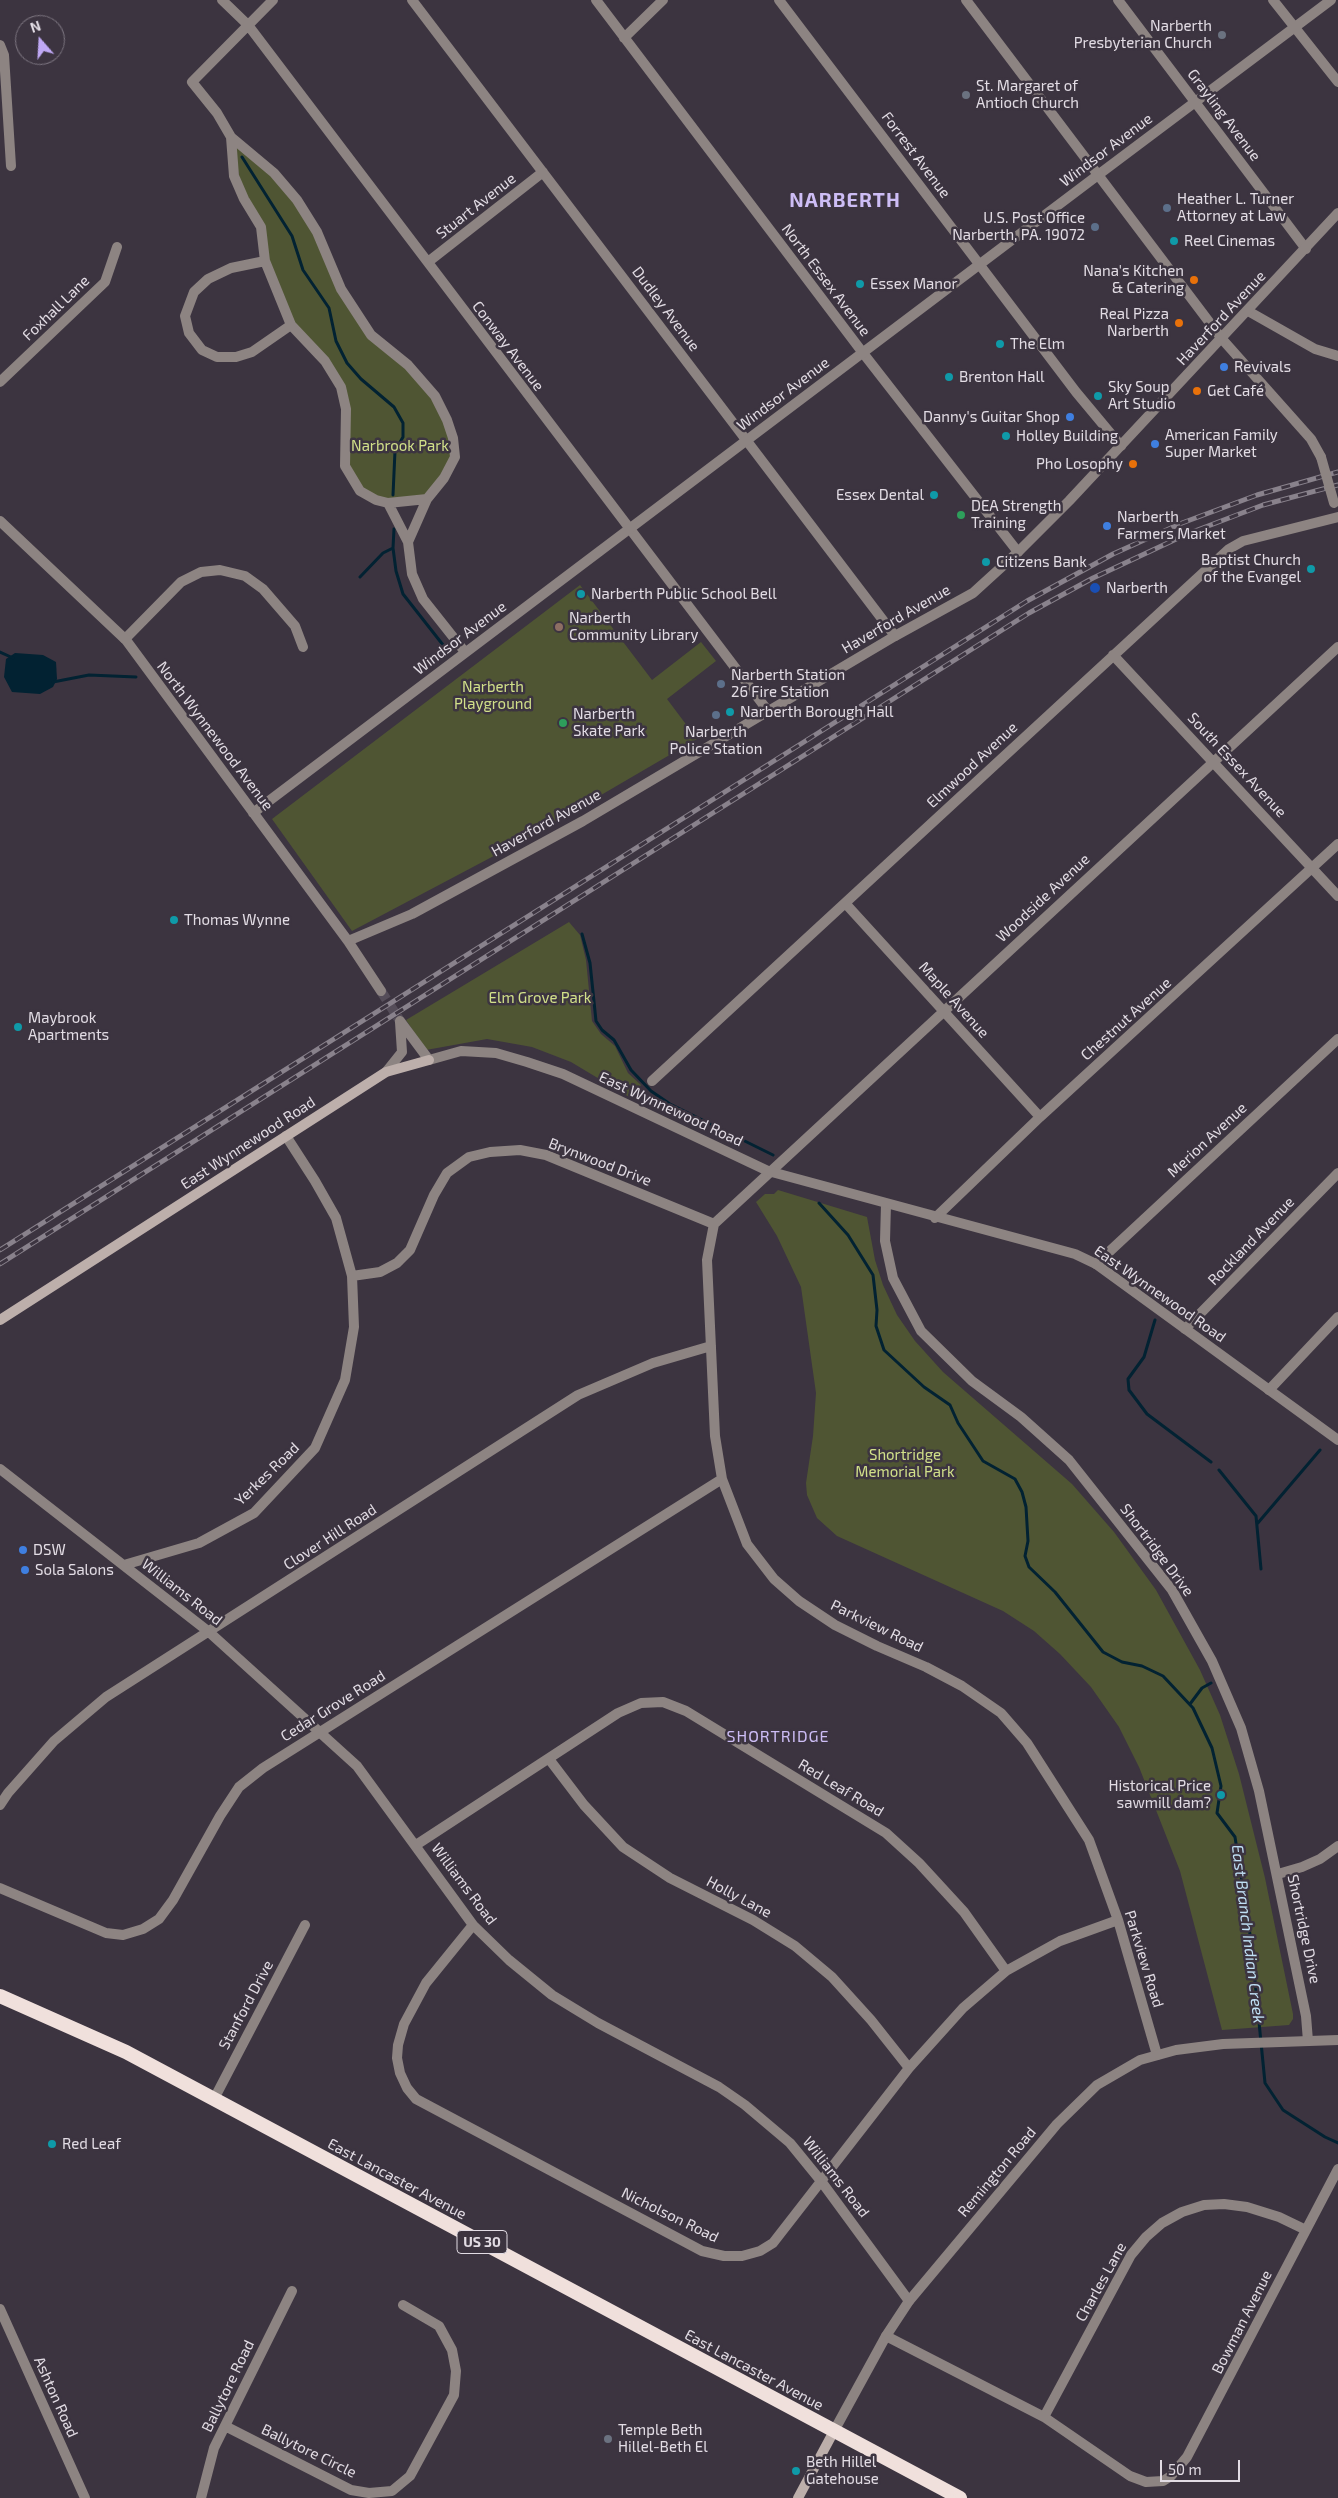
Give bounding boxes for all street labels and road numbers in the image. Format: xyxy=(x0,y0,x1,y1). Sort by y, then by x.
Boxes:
street label: Grayling Avenue xyxy=(1184,65,1264,165)
street label: Forrest Avenue xyxy=(878,108,954,202)
street label: Windsor Avenue xyxy=(1056,109,1156,191)
street label: Stuart Avenue xyxy=(433,169,519,243)
street label: North Essex Avenue xyxy=(778,220,874,340)
street label: Dudley Avenue xyxy=(628,263,704,355)
street label: Haverford Avenue xyxy=(1173,267,1269,369)
street label: Foxhall Lane xyxy=(19,272,93,344)
street label: Conway Avenue xyxy=(468,298,548,394)
street label: Windsor Avenue xyxy=(733,353,833,435)
street label: Haverford Avenue xyxy=(839,581,953,657)
street label: Windsor Avenue xyxy=(410,597,510,679)
street label: North Wynnewood Avenue xyxy=(153,658,277,814)
street label: South Essex Avenue xyxy=(1184,709,1290,821)
street label: Elmwood Avenue xyxy=(923,718,1021,812)
street label: Haverford Avenue xyxy=(488,785,604,861)
street label: Woodside Avenue xyxy=(993,850,1093,946)
street label: Maple Avenue xyxy=(915,958,993,1042)
street label: Chestnut Avenue xyxy=(1077,974,1175,1064)
street label: East Wynnewood Road xyxy=(596,1068,746,1150)
street label: East Wynnewood Road xyxy=(177,1093,319,1193)
street label: Merion Avenue xyxy=(1164,1099,1250,1181)
street label: Brynwood Drive xyxy=(546,1134,654,1190)
street label: Rockland Avenue xyxy=(1204,1193,1298,1289)
street label: East Wynnewood Road xyxy=(1091,1242,1229,1346)
street label: Yerkes Road xyxy=(231,1439,303,1509)
street label: Clover Hill Road xyxy=(280,1500,380,1574)
street label: Shortridge Drive xyxy=(1116,1500,1198,1600)
street label: Williams Road xyxy=(138,1555,226,1629)
street label: Parkview Road xyxy=(828,1596,926,1656)
street label: Cedar Grove Road xyxy=(277,1667,389,1745)
street label: Red Leaf Road xyxy=(795,1755,887,1821)
street label: Williams Road xyxy=(427,1840,501,1928)
street label: Holly Lane xyxy=(703,1872,775,1922)
street label: Shortridge Drive xyxy=(1284,1873,1324,1985)
street label: Parkview Road xyxy=(1121,1908,1167,2010)
street label: Stanford Drive xyxy=(215,1957,277,2053)
street label: Remington Road xyxy=(954,2123,1040,2221)
street label: Williams Road xyxy=(799,2133,873,2221)
street label: East Lancaster Avenue xyxy=(325,2135,469,2223)
street label: Nicholson Road xyxy=(618,2184,722,2246)
road number: US 30 xyxy=(457,2230,507,2254)
street label: Charles Lane xyxy=(1072,2239,1130,2325)
street label: Bowman Avenue xyxy=(1208,2267,1276,2377)
street label: East Lancaster Avenue xyxy=(682,2326,826,2414)
street label: Ballytore Road xyxy=(198,2337,258,2435)
street label: Ashton Road xyxy=(30,2354,82,2440)
street label: Ballytore Circle xyxy=(259,2420,359,2482)

